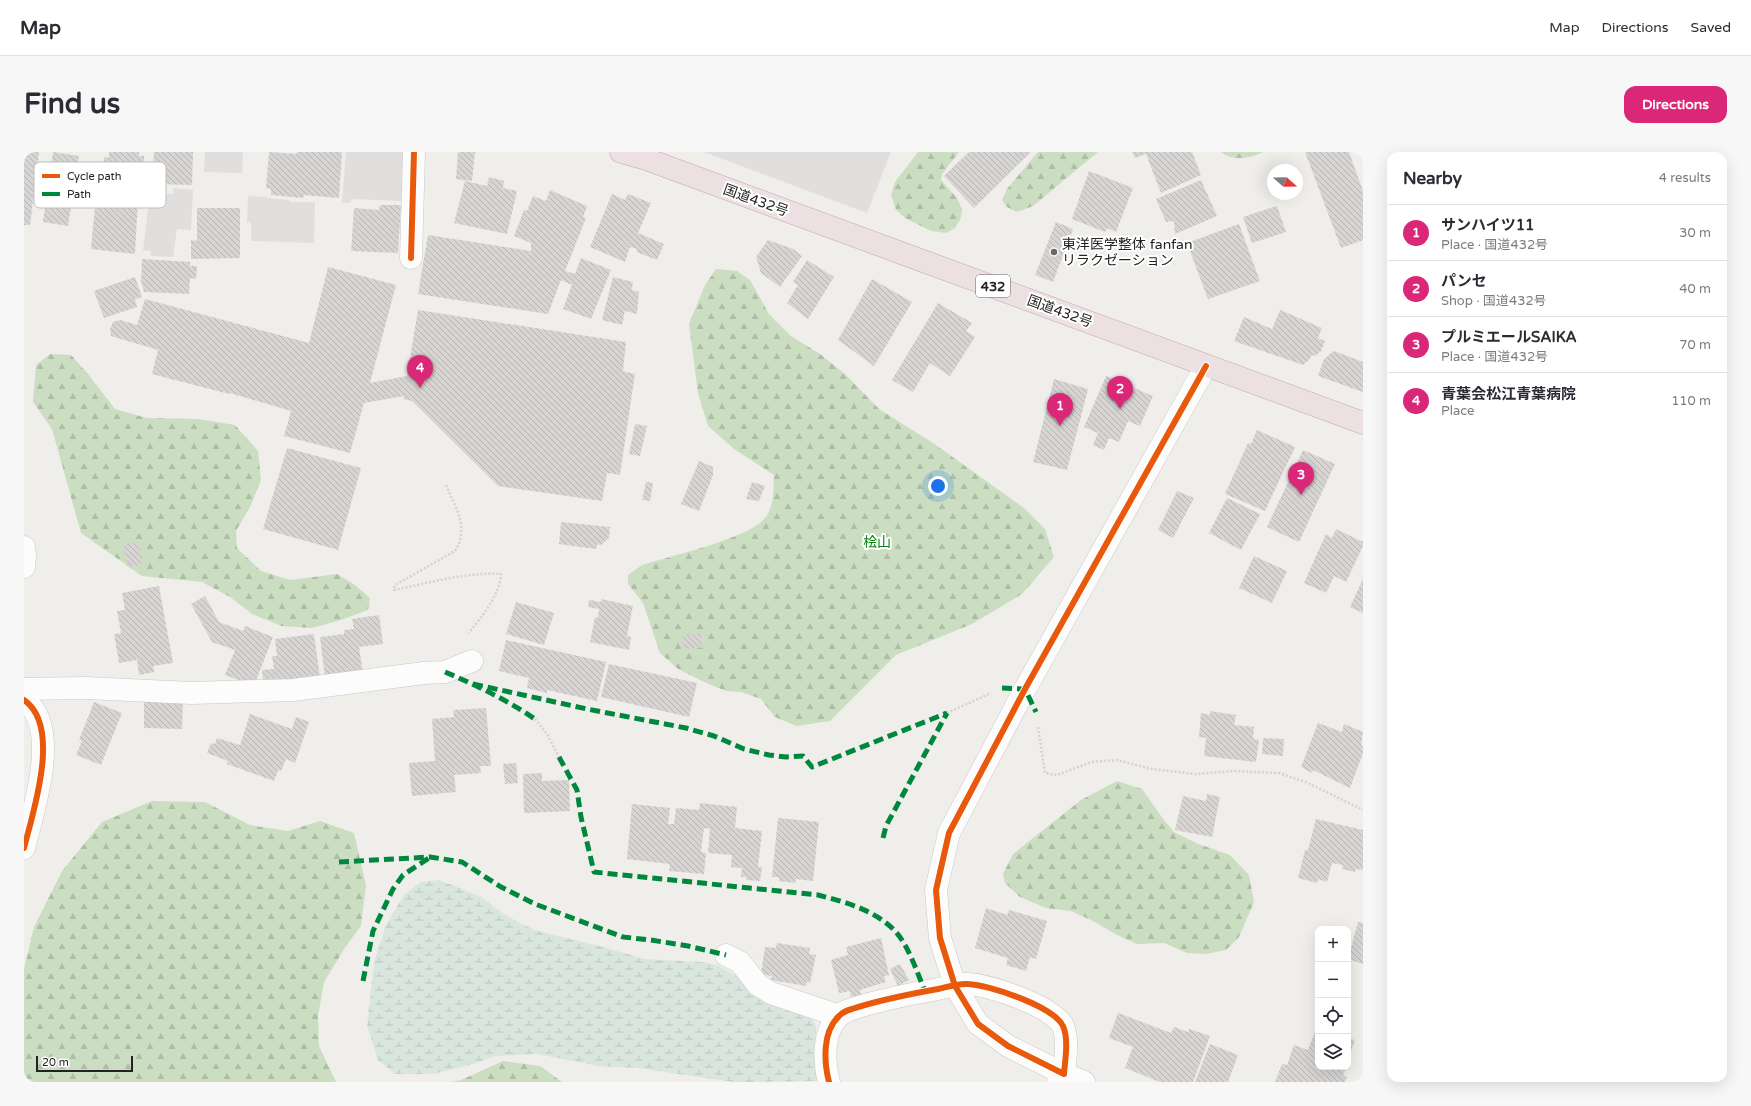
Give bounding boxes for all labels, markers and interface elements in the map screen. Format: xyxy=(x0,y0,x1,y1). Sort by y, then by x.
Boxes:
text: Map xyxy=(20,17,61,39)
text: Map xyxy=(1549,19,1580,36)
text: Directions xyxy=(1602,19,1669,36)
text: Saved xyxy=(1691,19,1731,36)
button: Directions xyxy=(1624,86,1727,123)
text: Find us xyxy=(24,87,120,121)
legend xyxy=(34,162,166,208)
north arrow xyxy=(1267,164,1303,200)
text: Nearby xyxy=(1403,168,1462,189)
text: Cycle path xyxy=(67,170,122,183)
text: 4 results xyxy=(1659,170,1711,186)
street label: 国道432号 xyxy=(721,181,791,220)
text: Path xyxy=(67,188,91,201)
text: サンハイツ11 xyxy=(1441,216,1535,234)
text: 1 xyxy=(1412,225,1420,241)
text: 30 m xyxy=(1679,225,1711,241)
place label: 東洋医学整体 fanfan リラクゼーション xyxy=(1062,236,1193,269)
text: Place · 国道432号 xyxy=(1441,237,1548,253)
marker: 東洋医学整体 fanfan リラクゼーション xyxy=(1049,247,1059,257)
text: パンセ xyxy=(1441,272,1487,290)
road number: 432 xyxy=(976,275,1010,297)
text: 2 xyxy=(1412,281,1420,297)
text: 40 m xyxy=(1679,281,1711,297)
street label: 国道432号 xyxy=(1025,292,1095,331)
text: Shop · 国道432号 xyxy=(1441,293,1547,309)
text: プルミエールSAIKA xyxy=(1441,328,1577,346)
text: 3 xyxy=(1412,337,1420,353)
text: 70 m xyxy=(1679,337,1711,353)
text: Place · 国道432号 xyxy=(1441,349,1548,365)
pin: 4 xyxy=(407,355,433,388)
pin: 2 xyxy=(1107,376,1133,409)
text: 青葉会松江青葉病院 xyxy=(1441,385,1576,403)
pin: 1 xyxy=(1047,393,1073,426)
text: 4 xyxy=(1412,393,1420,409)
text: 110 m xyxy=(1671,393,1711,409)
text: Place xyxy=(1441,403,1474,419)
pin: 3 xyxy=(1288,462,1314,495)
your location xyxy=(928,476,948,496)
park label: 桧山 xyxy=(863,534,891,551)
map controls xyxy=(1315,926,1351,1070)
button: + xyxy=(1315,926,1351,962)
button: − xyxy=(1315,962,1351,998)
button: locate xyxy=(1315,998,1351,1034)
button: layers xyxy=(1315,1034,1351,1070)
scale bar xyxy=(36,1054,133,1073)
text: 20 m xyxy=(42,1056,69,1069)

